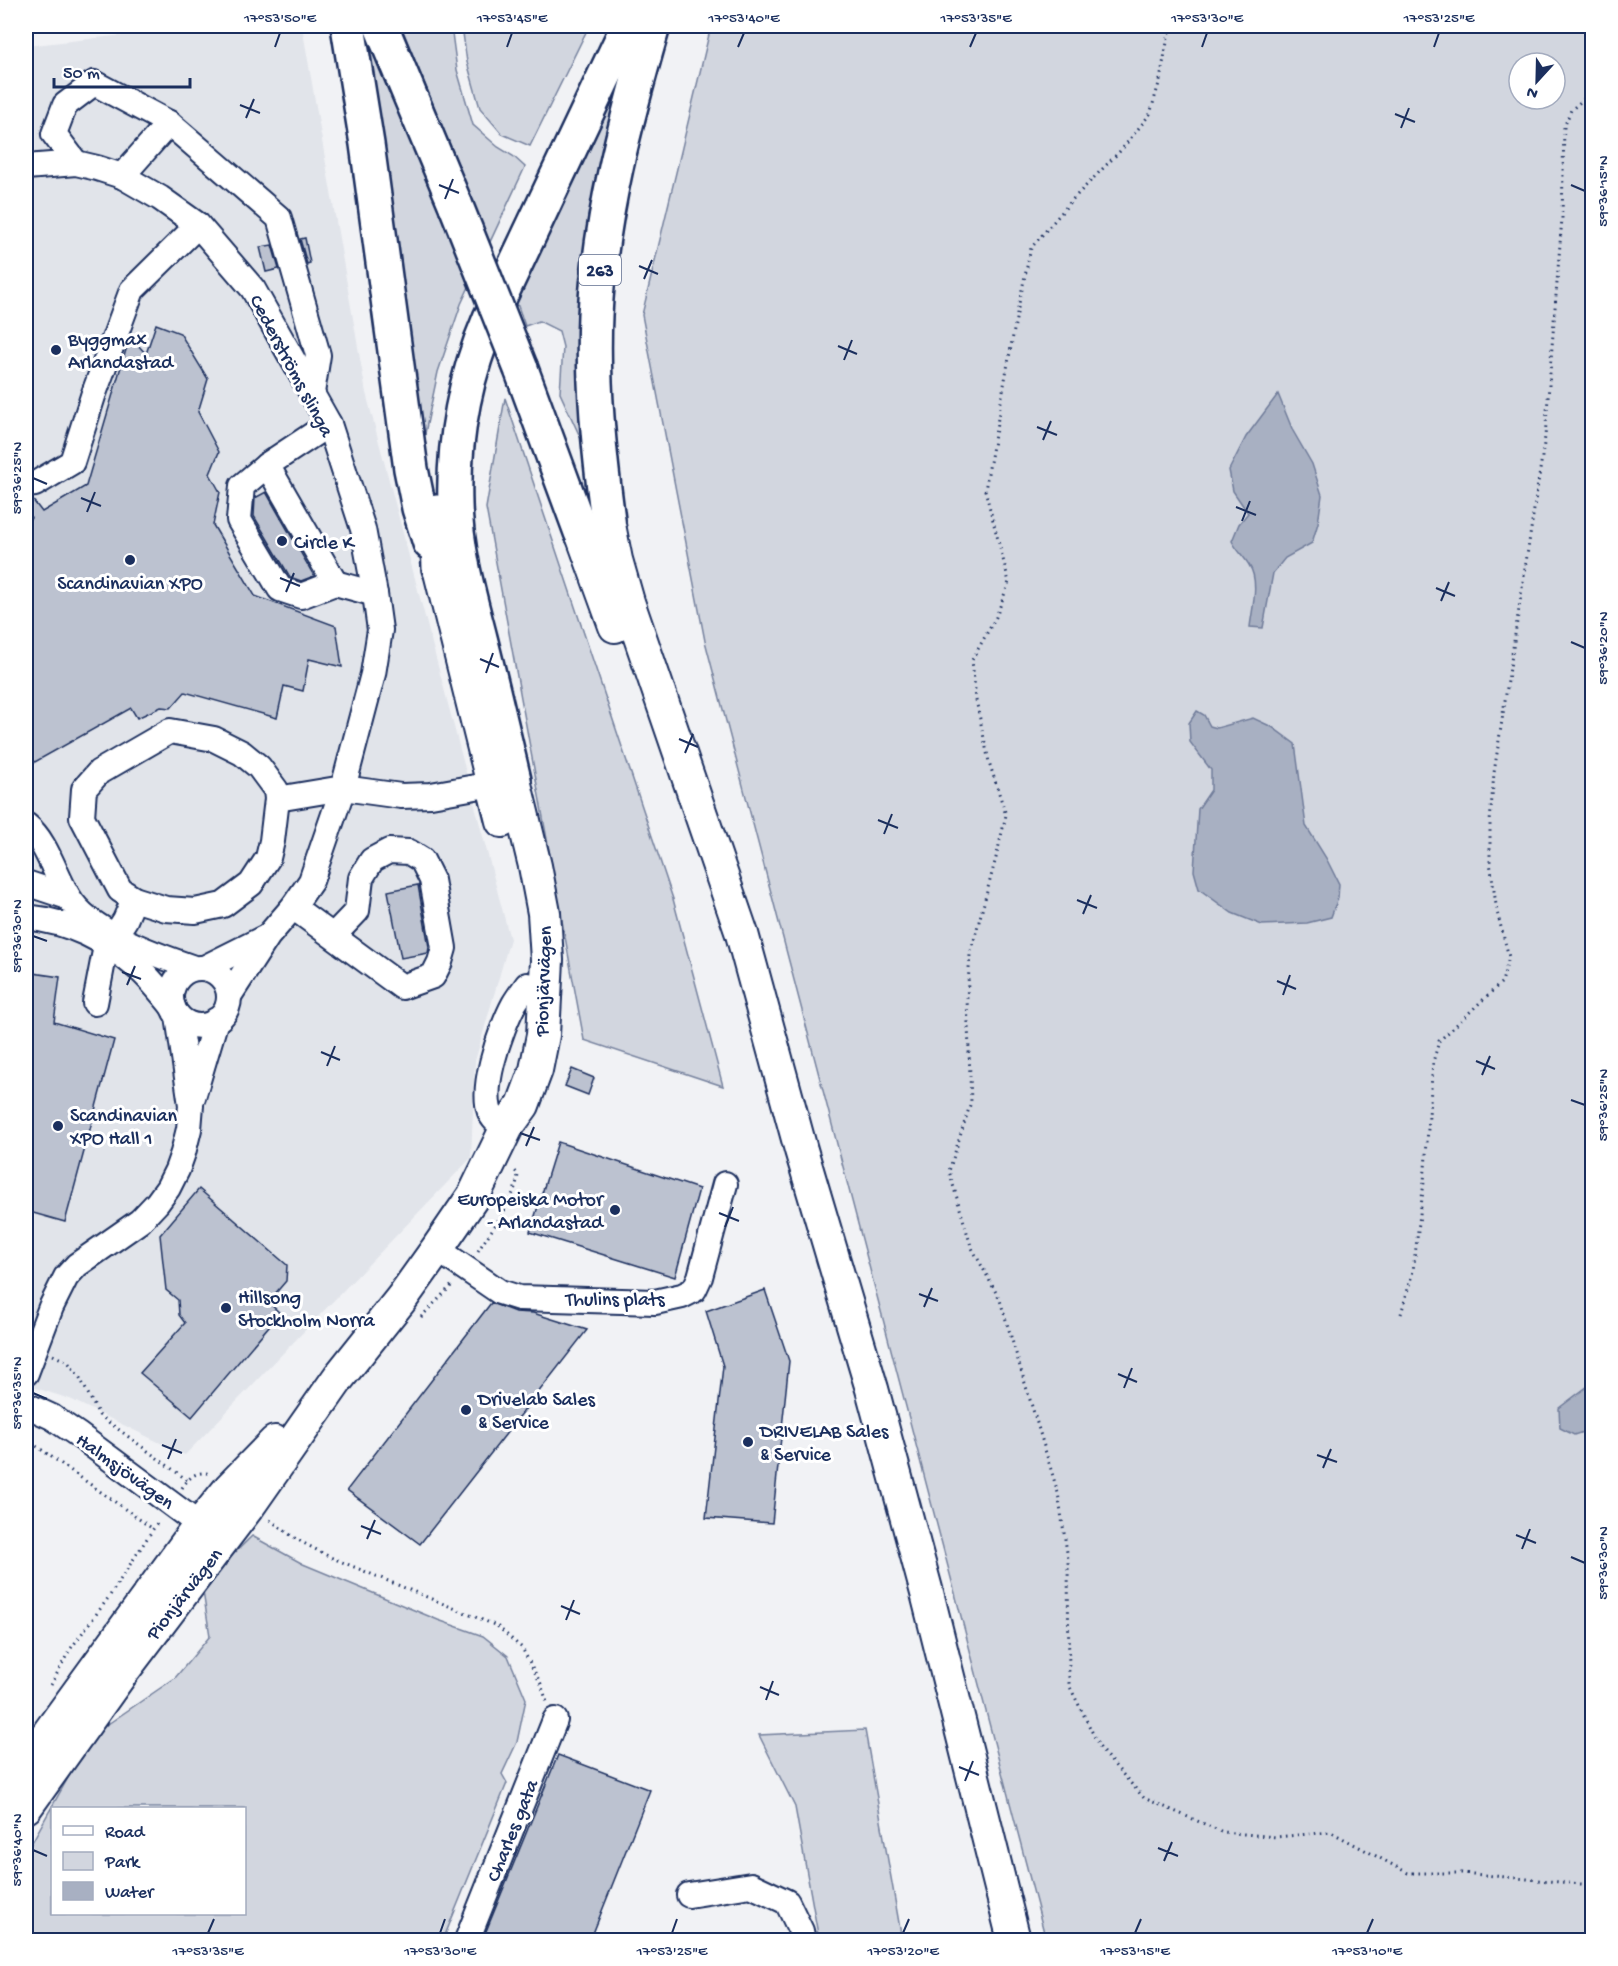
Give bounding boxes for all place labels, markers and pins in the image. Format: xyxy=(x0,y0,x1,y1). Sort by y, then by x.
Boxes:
place label: Byggmax Arlandastad xyxy=(67,330,175,376)
marker: Byggmax Arlandastad xyxy=(49,343,63,357)
place label: Circle K xyxy=(294,533,356,556)
marker: Circle K xyxy=(275,534,289,548)
marker: Scandinavian XPO xyxy=(123,553,137,567)
place label: Scandinavian XPO xyxy=(57,574,203,597)
place label: Scandinavian XPO Hall 1 xyxy=(69,1106,178,1152)
marker: Scandinavian XPO Hall 1 xyxy=(51,1119,65,1133)
place label: Europeiska Motor - Arlandastad xyxy=(457,1190,605,1236)
marker: Europeiska Motor - Arlandastad xyxy=(608,1203,622,1217)
place label: Hillsong Stockholm Norra xyxy=(238,1288,376,1334)
marker: Hillsong Stockholm Norra xyxy=(219,1301,233,1315)
place label: Drivelab Sales & Service xyxy=(476,1390,596,1436)
marker: Drivelab Sales & Service xyxy=(459,1403,473,1417)
place label: DRIVELAB Sales & Service xyxy=(758,1422,889,1468)
marker: DRIVELAB Sales & Service xyxy=(741,1435,755,1449)

